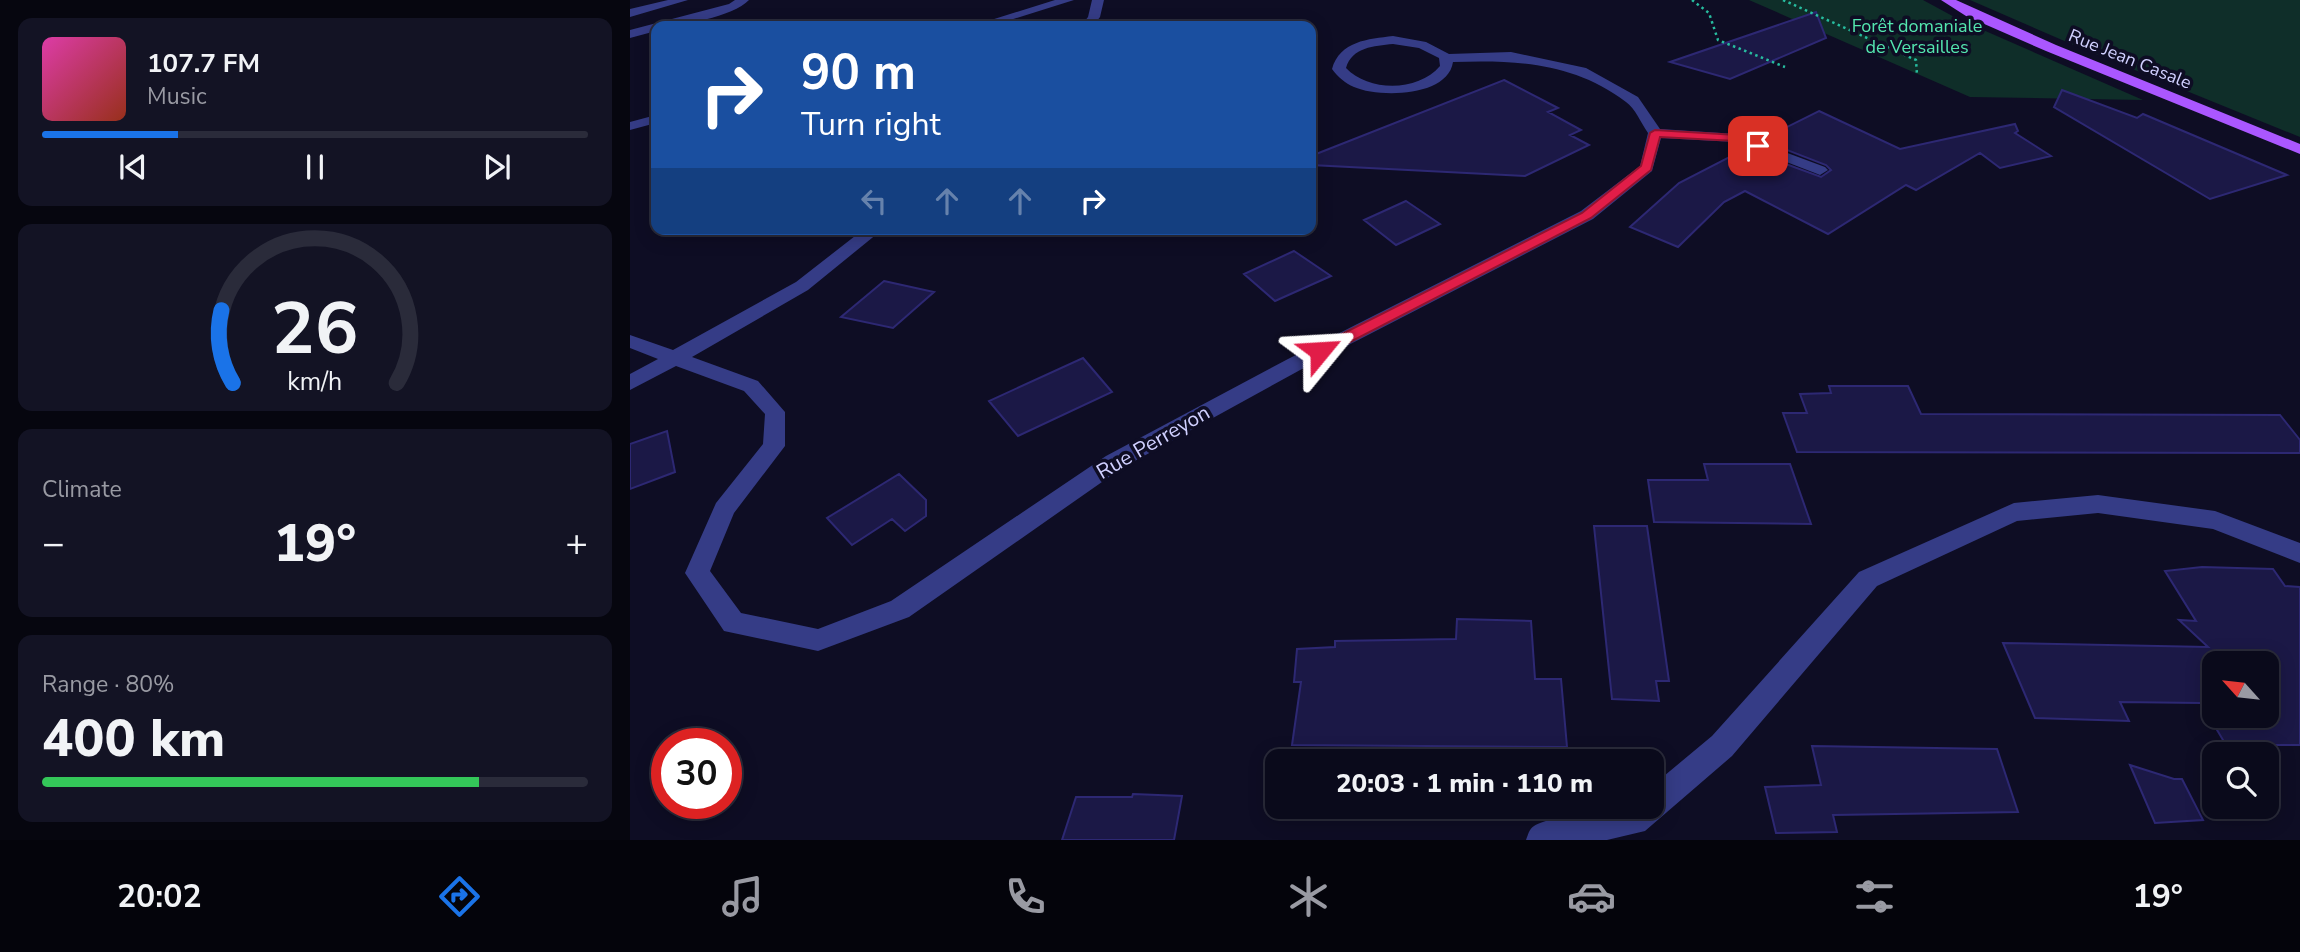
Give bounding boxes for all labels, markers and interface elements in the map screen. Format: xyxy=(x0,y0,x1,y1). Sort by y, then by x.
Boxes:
park label: Forêt domaniale de Versailles xyxy=(1852,14,1982,59)
street label: Rue Jean Casale xyxy=(2065,23,2195,95)
text: 90 m xyxy=(801,39,916,106)
text: 107.7 FM xyxy=(147,46,260,81)
icon: right xyxy=(686,49,777,140)
text: Music xyxy=(147,81,207,112)
text: Turn right xyxy=(801,103,941,146)
pin xyxy=(1728,116,1788,176)
icon: arrive xyxy=(1739,127,1777,165)
icon: previous xyxy=(114,148,152,186)
icon: pause xyxy=(296,148,334,186)
icon: next xyxy=(478,148,516,186)
icon: left xyxy=(855,182,893,220)
icon: ahead xyxy=(928,182,966,220)
icon: ahead xyxy=(1001,182,1039,220)
icon: right xyxy=(1074,182,1112,220)
text: 26 xyxy=(271,280,359,380)
position arrow xyxy=(1283,314,1357,388)
text: km/h xyxy=(287,365,343,399)
street label: Rue Perreyon xyxy=(1091,398,1215,486)
text: Climate xyxy=(42,474,122,505)
text: 19° xyxy=(274,508,356,579)
text: − xyxy=(42,518,65,569)
text: + xyxy=(565,518,588,569)
north arrow xyxy=(2202,651,2278,728)
map controls xyxy=(2202,651,2279,819)
text: Range · 80% xyxy=(42,669,174,700)
text: 400 km xyxy=(42,703,225,774)
speed limit sign: 30 xyxy=(651,728,742,819)
button: search xyxy=(2202,742,2279,819)
text: 20:03 · 1 min · 110 m xyxy=(1336,766,1593,801)
icon: directions xyxy=(435,872,484,921)
icon: music xyxy=(718,872,767,921)
icon: phone xyxy=(1001,872,1050,921)
icon: climate xyxy=(1284,872,1333,921)
icon: car xyxy=(1567,872,1616,921)
icon: filters xyxy=(1850,872,1899,921)
text: 20:02 xyxy=(117,875,202,918)
text: 19° xyxy=(2132,875,2183,918)

